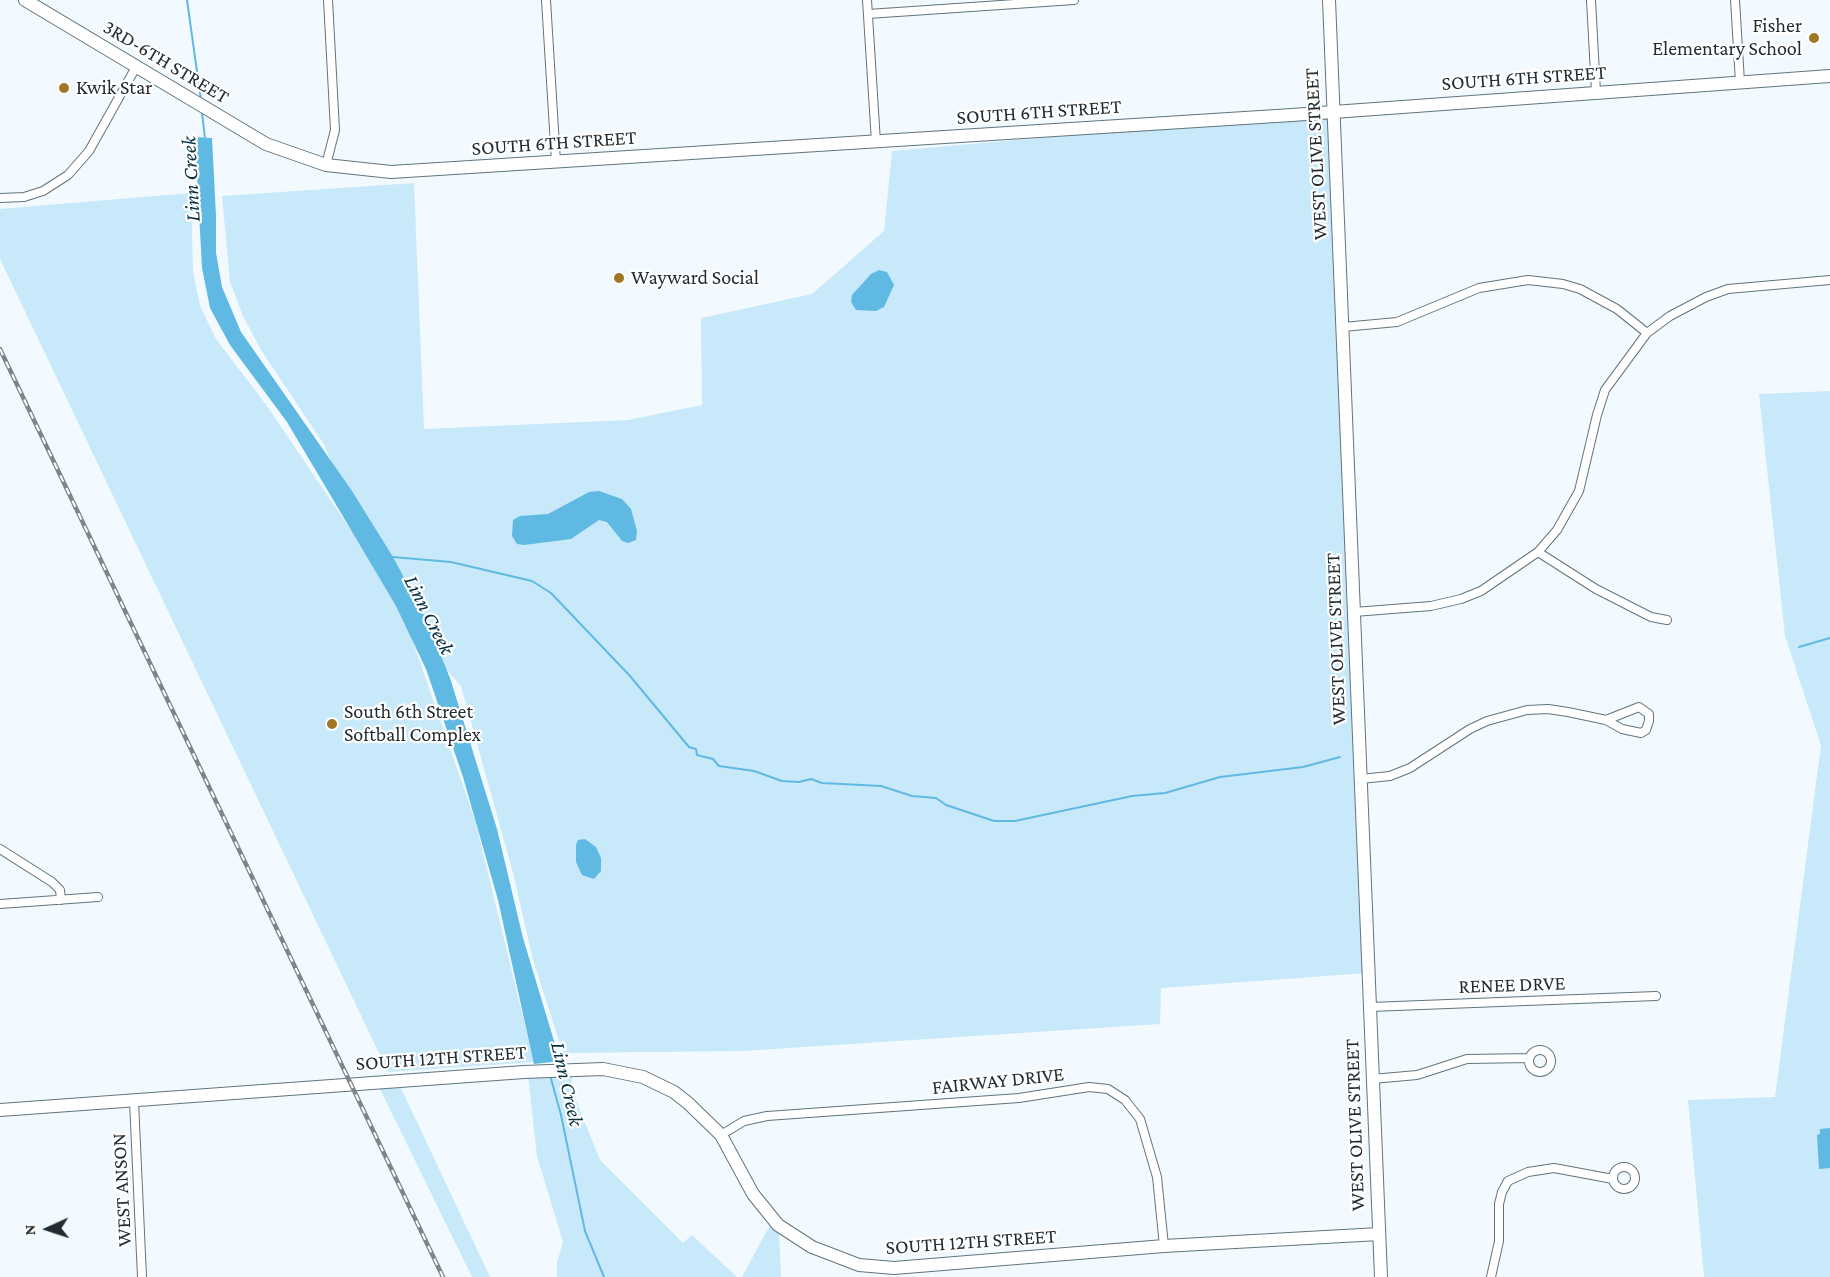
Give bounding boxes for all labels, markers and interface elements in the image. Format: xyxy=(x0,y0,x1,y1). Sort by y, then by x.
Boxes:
place label: Fisher Elementary School xyxy=(1652,14,1802,61)
street label: 3RD-6TH STREET xyxy=(99,15,233,109)
marker: Fisher Elementary School xyxy=(1807,31,1821,45)
street label: SOUTH 6TH STREET xyxy=(1441,60,1607,96)
street label: WEST OLIVE STREET xyxy=(1300,67,1332,241)
place label: Kwik Star xyxy=(76,76,152,100)
marker: Kwik Star xyxy=(57,81,71,95)
street label: SOUTH 6TH STREET xyxy=(956,94,1122,130)
street label: SOUTH 6TH STREET xyxy=(471,125,637,161)
water label: Linn Creek xyxy=(176,136,206,222)
place label: Wayward Social xyxy=(631,266,759,290)
marker: Wayward Social xyxy=(612,271,626,285)
street label: WEST OLIVE STREET xyxy=(1321,552,1351,726)
water label: Linn Creek xyxy=(398,571,460,659)
place label: South 6th Street Softball Complex xyxy=(344,700,481,747)
marker: South 6th Street Softball Complex xyxy=(325,717,339,731)
street label: RENEE DRVE xyxy=(1458,971,1566,999)
street label: WEST OLIVE STREET xyxy=(1340,1038,1370,1212)
water label: Linn Creek xyxy=(545,1039,589,1129)
street label: SOUTH 12TH STREET xyxy=(355,1040,527,1076)
street label: FAIRWAY DRIVE xyxy=(931,1062,1065,1100)
street label: WEST ANSON xyxy=(107,1133,137,1247)
north arrow xyxy=(18,1199,78,1259)
text: N xyxy=(21,1224,38,1236)
street label: SOUTH 12TH STREET xyxy=(885,1224,1057,1260)

